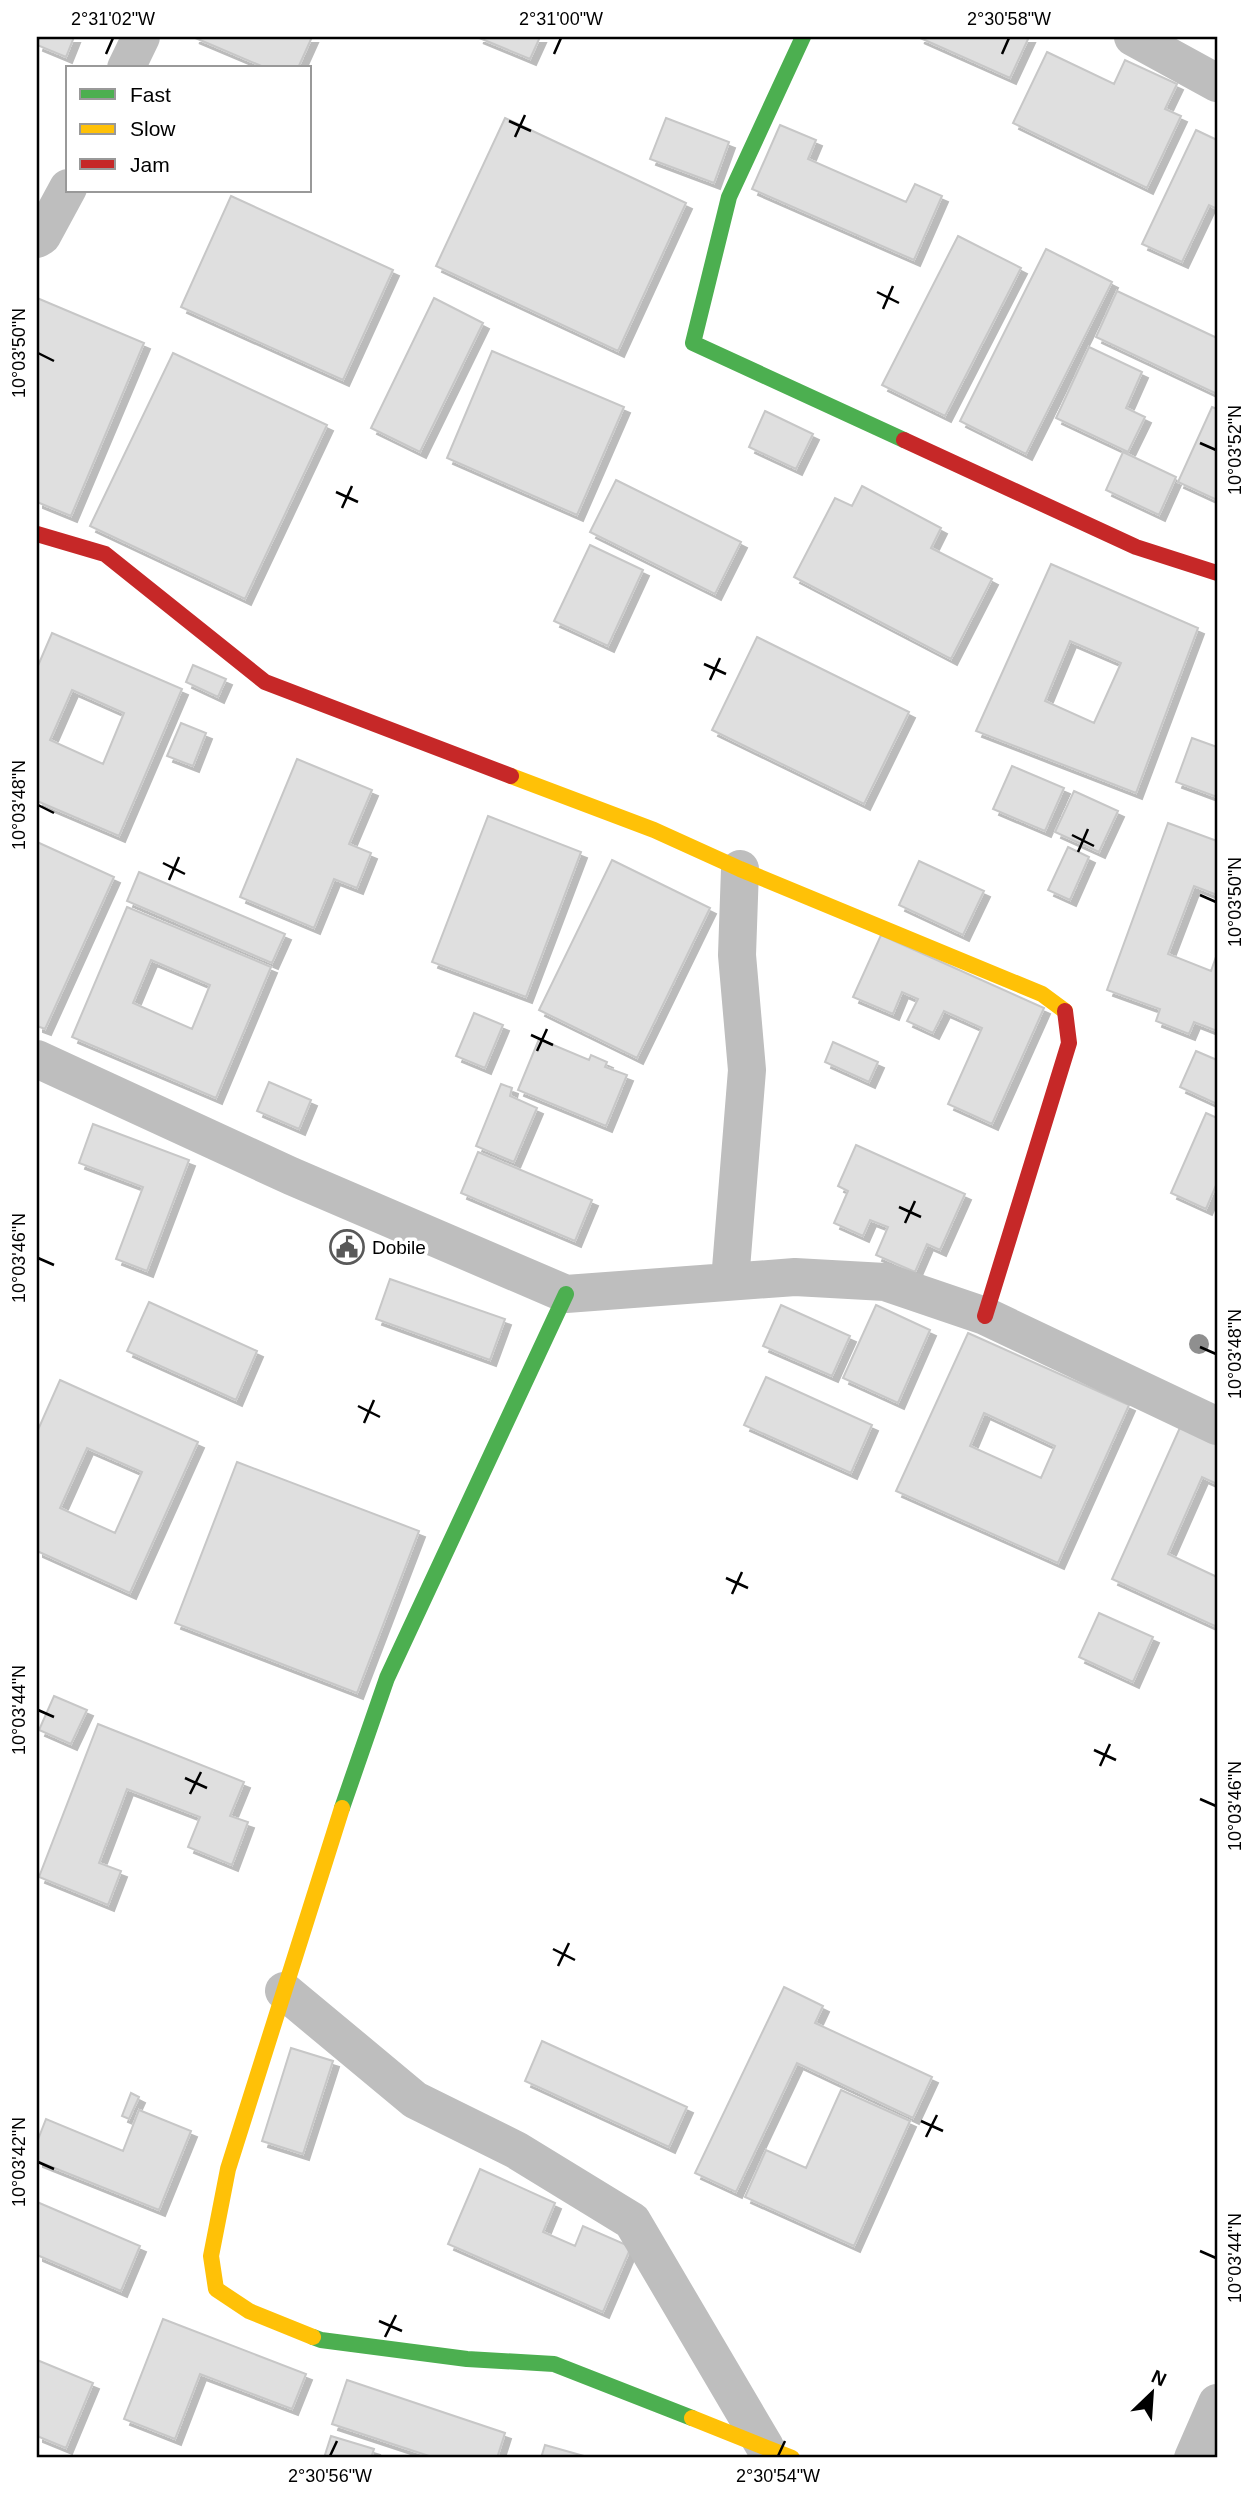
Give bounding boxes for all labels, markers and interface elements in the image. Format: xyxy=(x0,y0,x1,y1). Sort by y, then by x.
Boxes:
text: 2°31'02"W xyxy=(71,9,155,29)
text: 2°31'00"W xyxy=(519,9,603,29)
text: 2°30'58"W xyxy=(967,9,1051,29)
legend xyxy=(66,66,312,192)
text: Fast xyxy=(130,83,171,106)
text: Slow xyxy=(130,117,176,140)
text: Jam xyxy=(130,153,170,176)
text: 10°03'50"N xyxy=(9,308,29,398)
text: 10°03'52"N xyxy=(1225,405,1245,495)
text: 10°03'48"N xyxy=(9,760,29,850)
text: 10°03'50"N xyxy=(1225,857,1245,947)
text: 10°03'46"N xyxy=(9,1213,29,1303)
public building icon: Dobile xyxy=(328,1228,366,1266)
place label: Dobile xyxy=(372,1237,426,1258)
text: 10°03'48"N xyxy=(1225,1309,1245,1399)
text: 10°03'44"N xyxy=(9,1665,29,1755)
text: 10°03'46"N xyxy=(1225,1761,1245,1851)
text: 10°03'42"N xyxy=(9,2117,29,2207)
text: 10°03'44"N xyxy=(1225,2213,1245,2303)
north arrow xyxy=(1118,2358,1188,2428)
text: N xyxy=(1148,2366,1170,2390)
text: 2°30'56"W xyxy=(288,2466,372,2486)
text: 2°30'54"W xyxy=(736,2466,820,2486)

